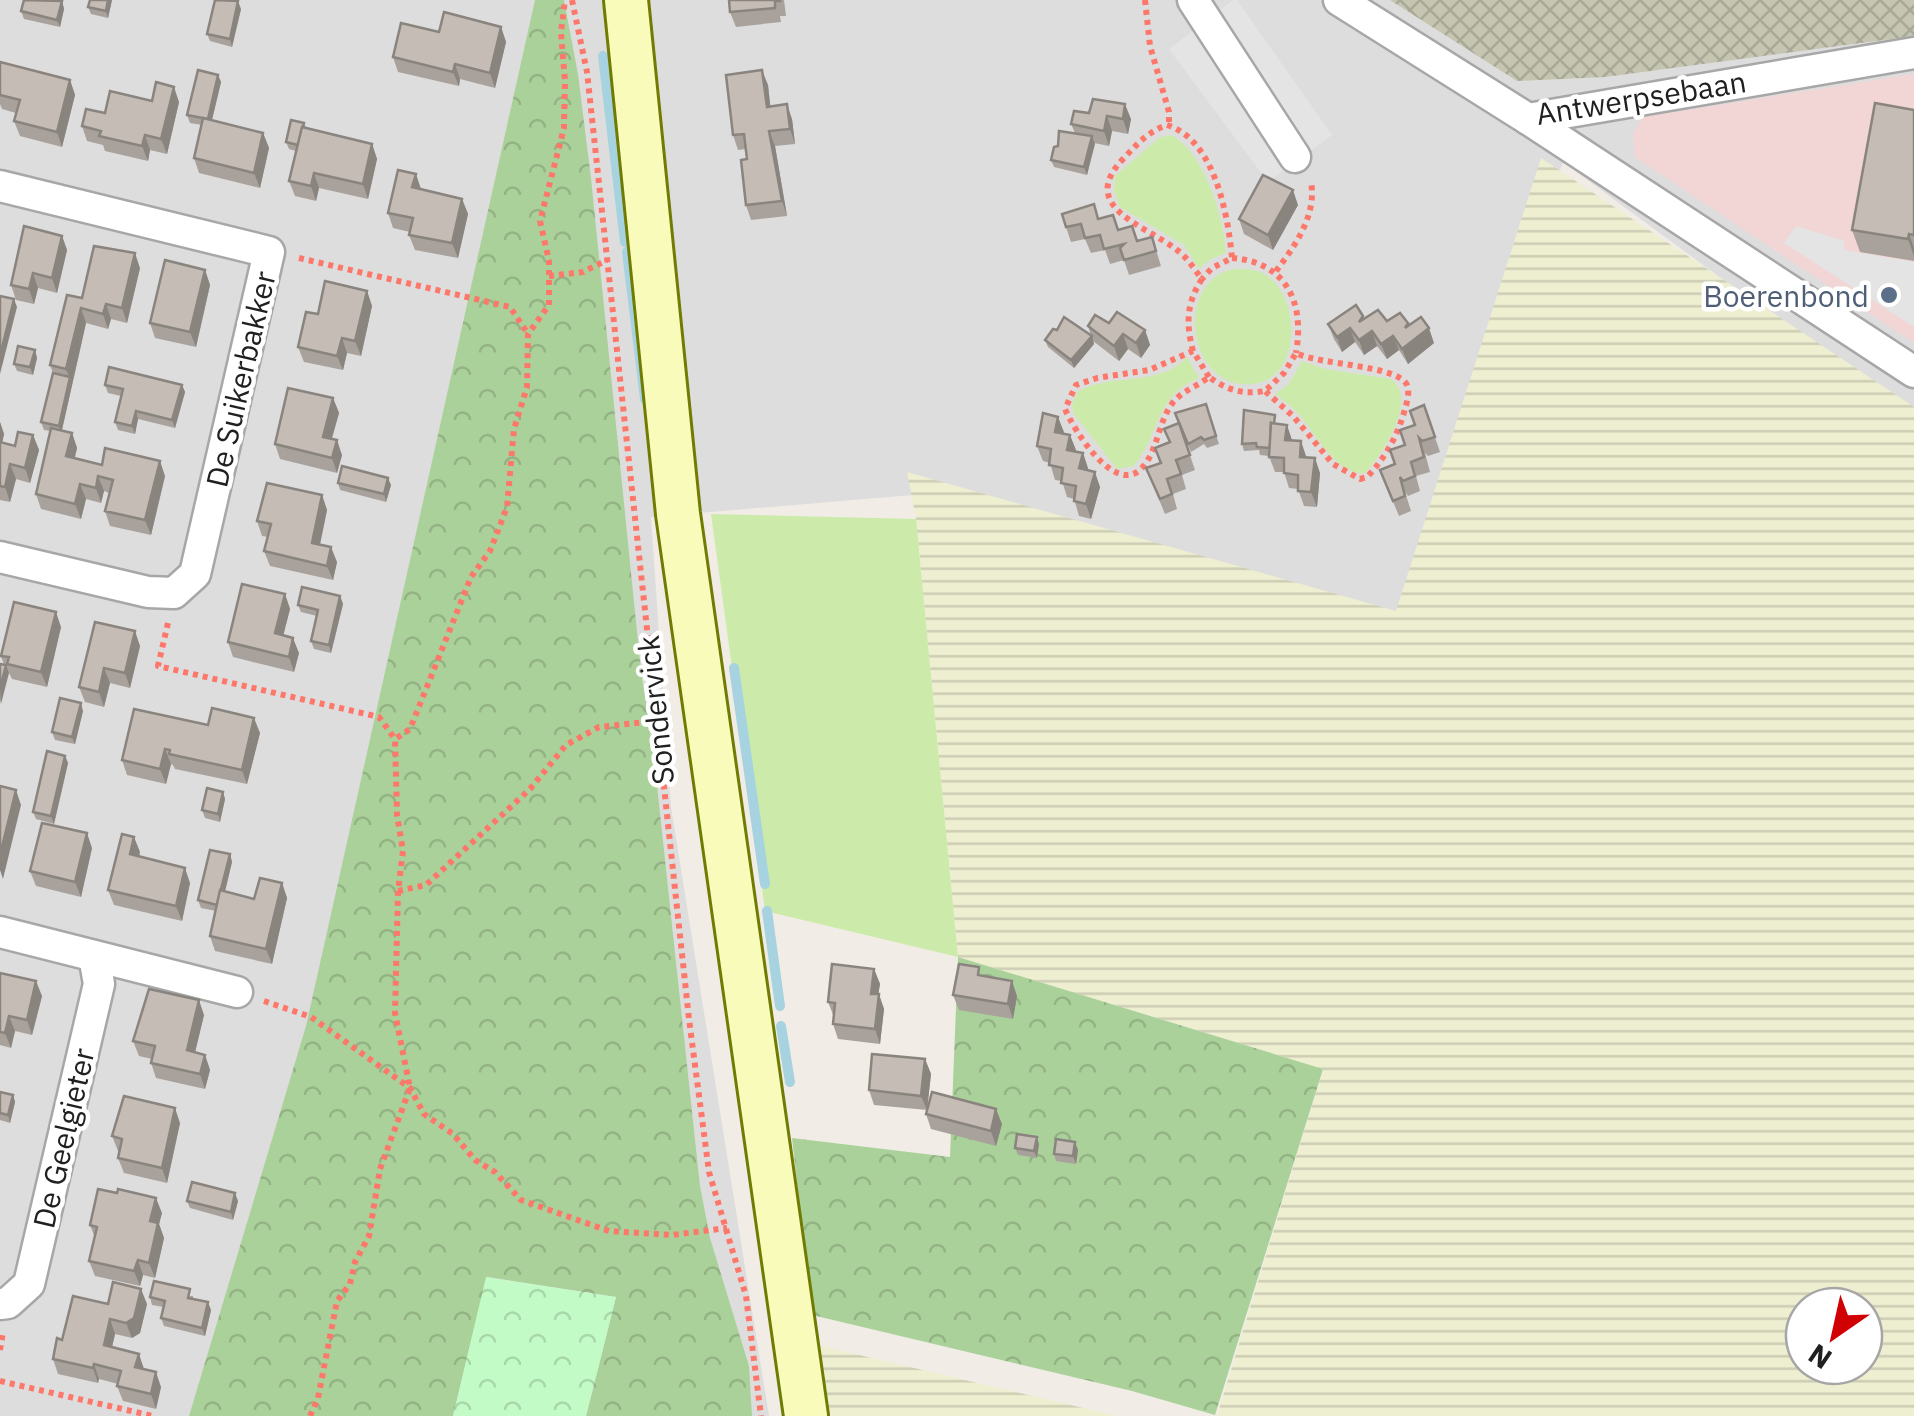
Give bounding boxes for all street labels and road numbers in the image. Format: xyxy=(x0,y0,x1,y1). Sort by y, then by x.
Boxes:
street label: Antwerpsebaan xyxy=(1533,61,1749,133)
street label: De Suikerbakker xyxy=(196,267,284,491)
street label: Sondervick xyxy=(628,633,682,786)
street label: De Geelgieter xyxy=(23,1044,103,1232)

